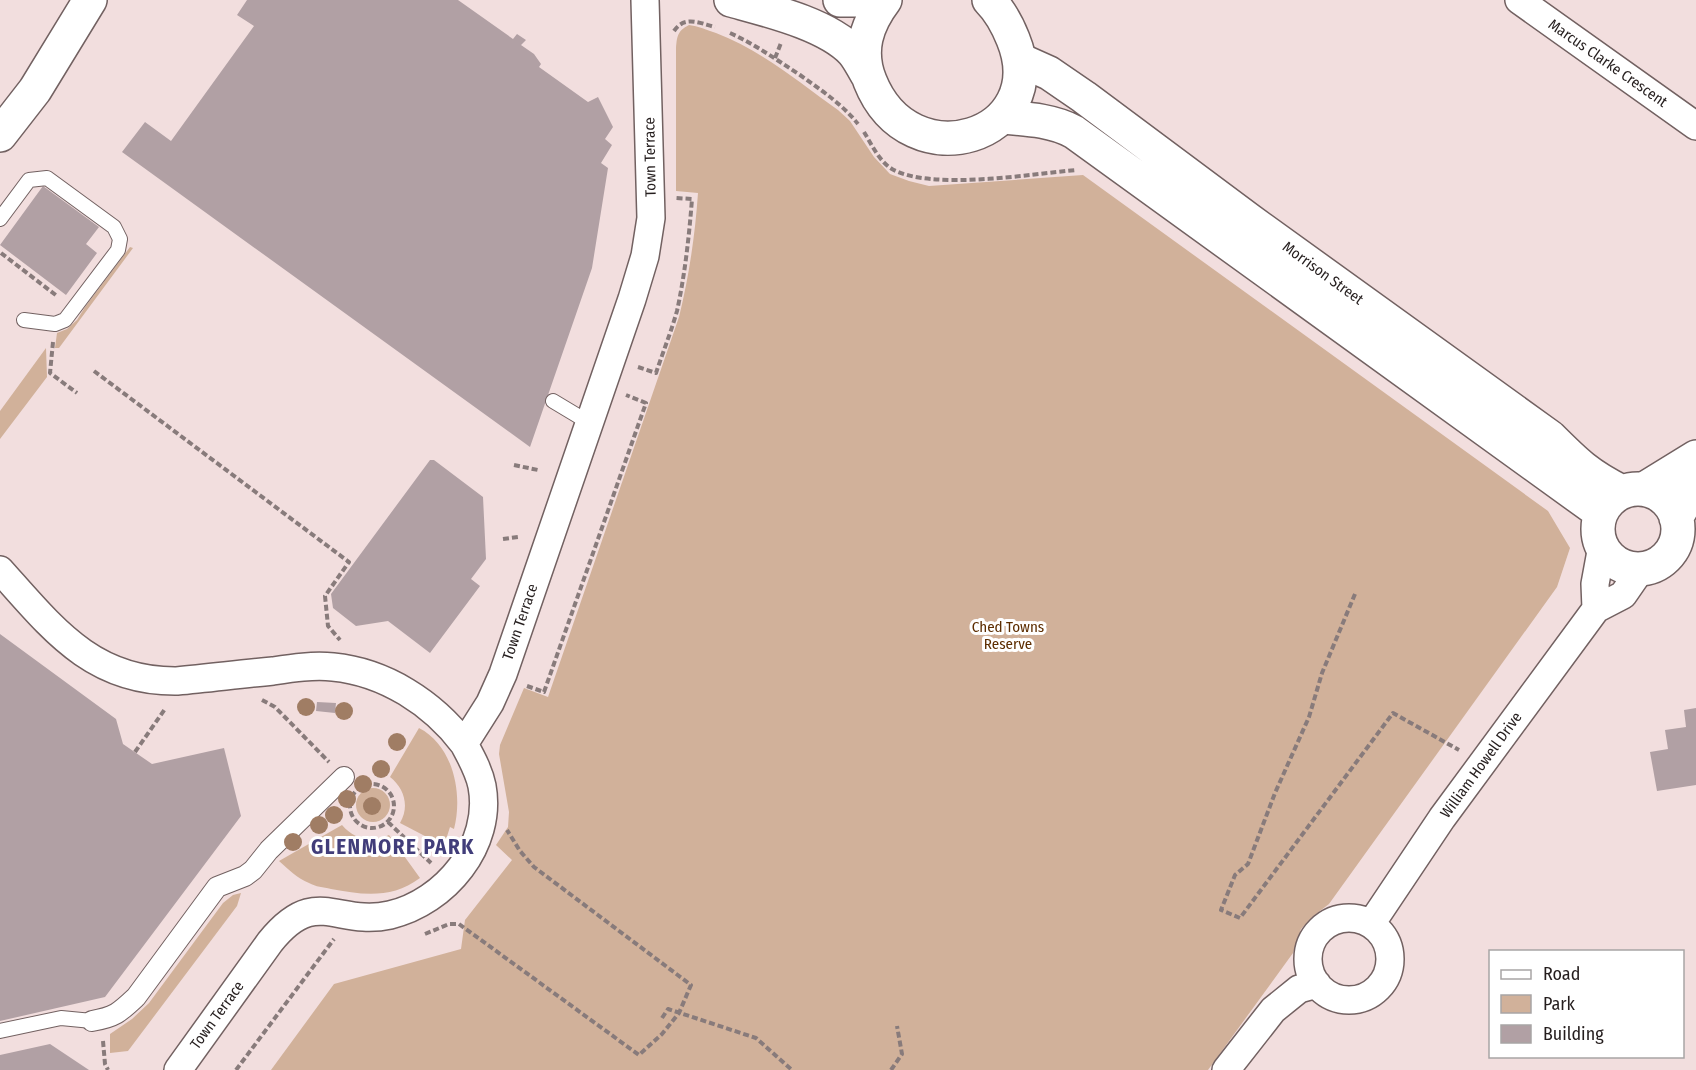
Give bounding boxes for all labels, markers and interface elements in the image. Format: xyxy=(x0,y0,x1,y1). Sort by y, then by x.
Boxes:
street label: Marcus Clarke Crescent xyxy=(1545,15,1671,111)
street label: Town Terrace xyxy=(640,117,660,197)
street label: Morrison Street xyxy=(1279,238,1367,308)
street label: Town Terrace xyxy=(499,581,541,663)
park label: Ched Towns Reserve xyxy=(972,618,1044,653)
street label: William Howell Drive xyxy=(1437,709,1525,821)
district label: GLENMORE PARK xyxy=(311,834,475,860)
legend xyxy=(1489,950,1684,1058)
text: Road xyxy=(1543,963,1580,985)
street label: Town Terrace xyxy=(186,977,248,1053)
text: Park xyxy=(1543,993,1576,1015)
text: Building xyxy=(1543,1023,1604,1045)

